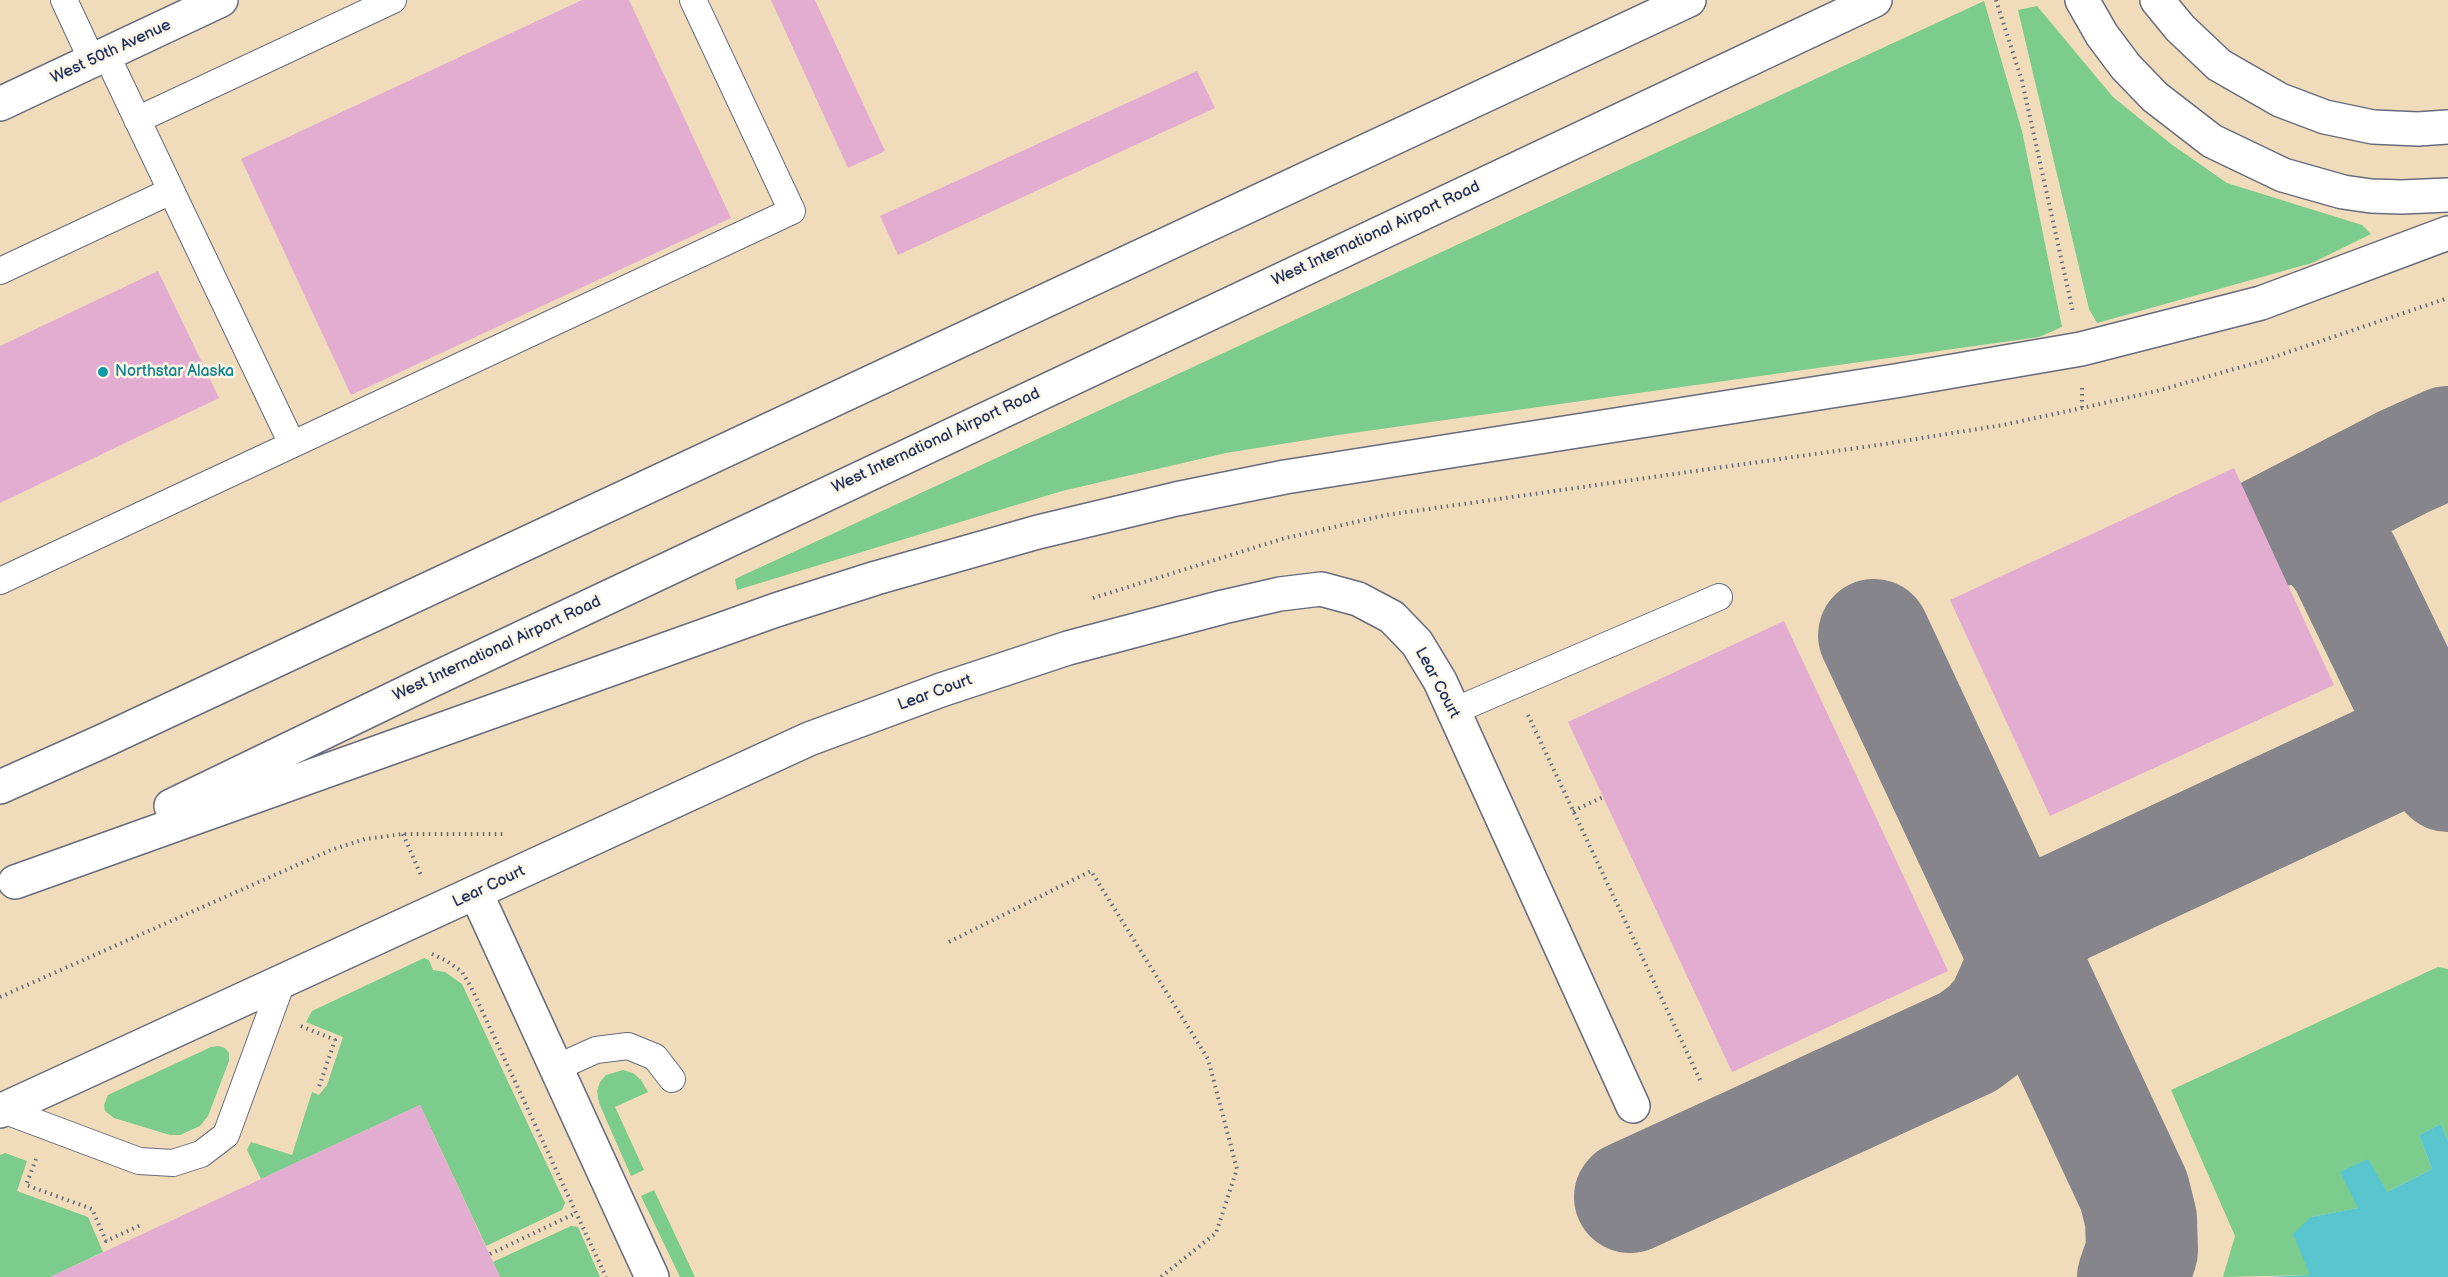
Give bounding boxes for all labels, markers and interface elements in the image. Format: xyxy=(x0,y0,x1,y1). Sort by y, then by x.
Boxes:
street label: West 50th Avenue xyxy=(48,16,174,88)
street label: West International Airport Road xyxy=(1269,177,1483,291)
place label: Northstar Alaska xyxy=(115,362,234,382)
marker: Northstar Alaska xyxy=(96,365,110,379)
street label: West International Airport Road xyxy=(829,384,1043,498)
street label: West International Airport Road xyxy=(390,592,604,706)
street label: Lear Court xyxy=(1410,644,1464,722)
street label: Lear Court xyxy=(895,671,975,715)
street label: Lear Court xyxy=(450,862,528,912)

